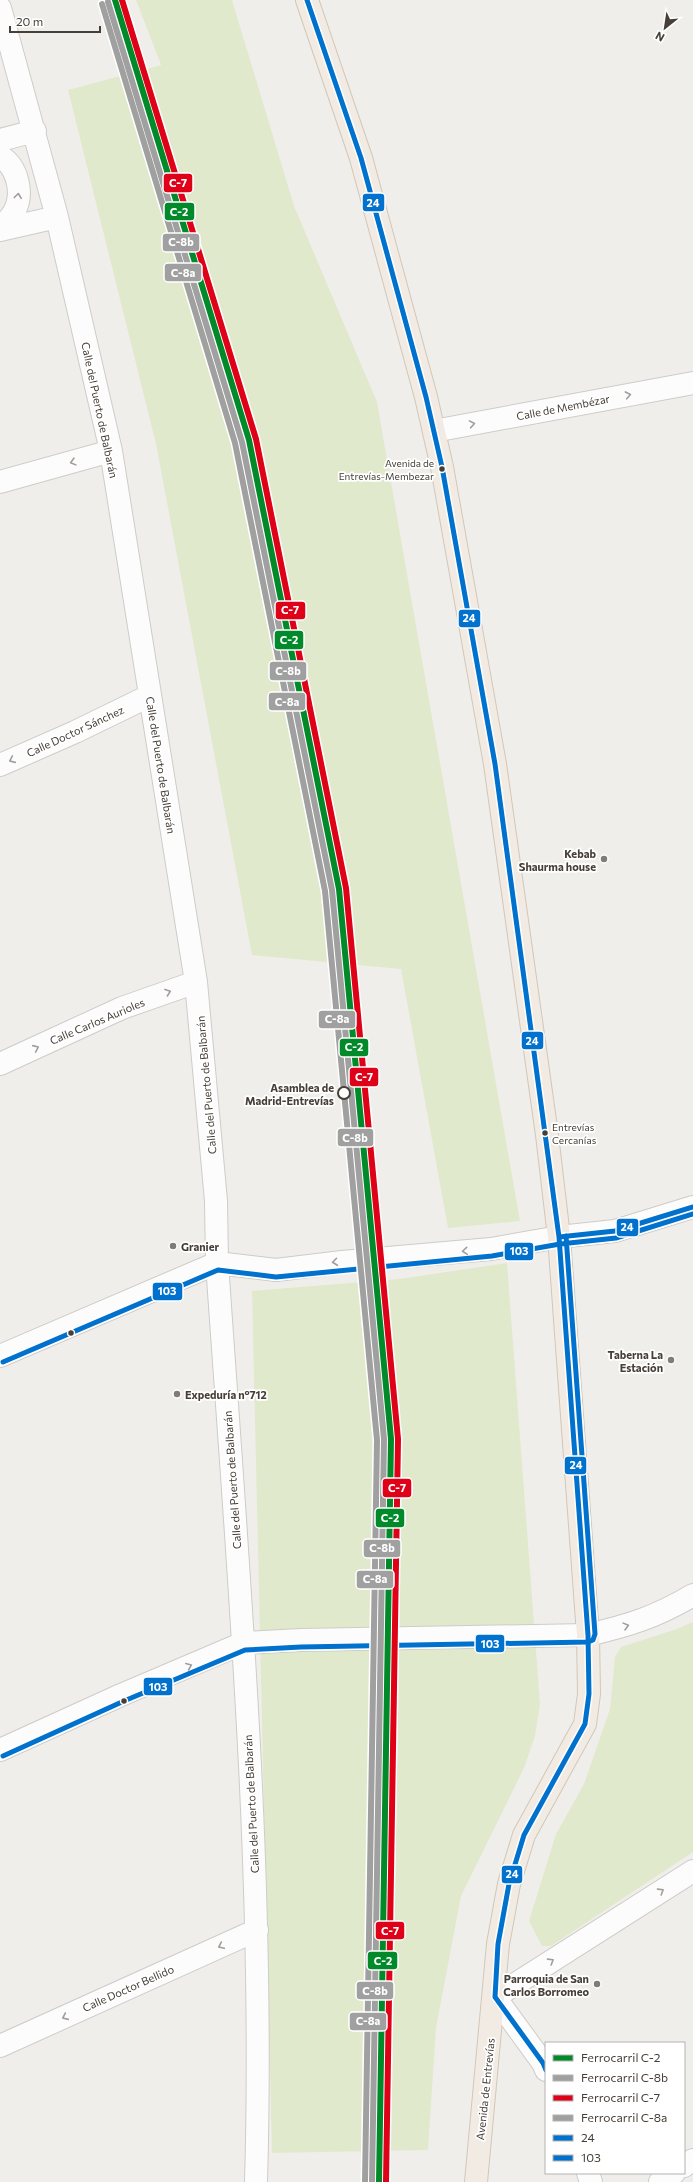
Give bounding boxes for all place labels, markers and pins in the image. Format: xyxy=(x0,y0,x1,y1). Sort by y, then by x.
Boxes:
place label: Avenida de Entrevías-Membezar xyxy=(339,457,434,482)
marker: Avenida de Entrevías-Membezar xyxy=(437,464,447,474)
place label: Kebab Shaurma house xyxy=(519,847,596,873)
marker: Kebab Shaurma house xyxy=(599,854,609,864)
place label: Asamblea de Madrid-Entrevías xyxy=(245,1081,334,1107)
marker: Asamblea de Madrid-Entrevías xyxy=(337,1086,351,1100)
place label: Entrevías Cercanías xyxy=(552,1121,597,1146)
marker: Entrevías Cercanías xyxy=(540,1128,550,1138)
place label: Granier xyxy=(181,1240,219,1253)
marker: Granier xyxy=(168,1241,178,1251)
unlabelled marker xyxy=(66,1328,76,1338)
place label: Taberna La Estación xyxy=(608,1348,663,1374)
marker: Taberna La Estación xyxy=(666,1355,676,1365)
place label: Expeduría nº712 xyxy=(185,1388,267,1401)
marker: Expeduría nº712 xyxy=(172,1389,182,1399)
unlabelled marker xyxy=(119,1696,129,1706)
place label: Parroquia de San Carlos Borromeo xyxy=(503,1972,589,1998)
marker: Parroquia de San Carlos Borromeo xyxy=(592,1979,602,1989)

